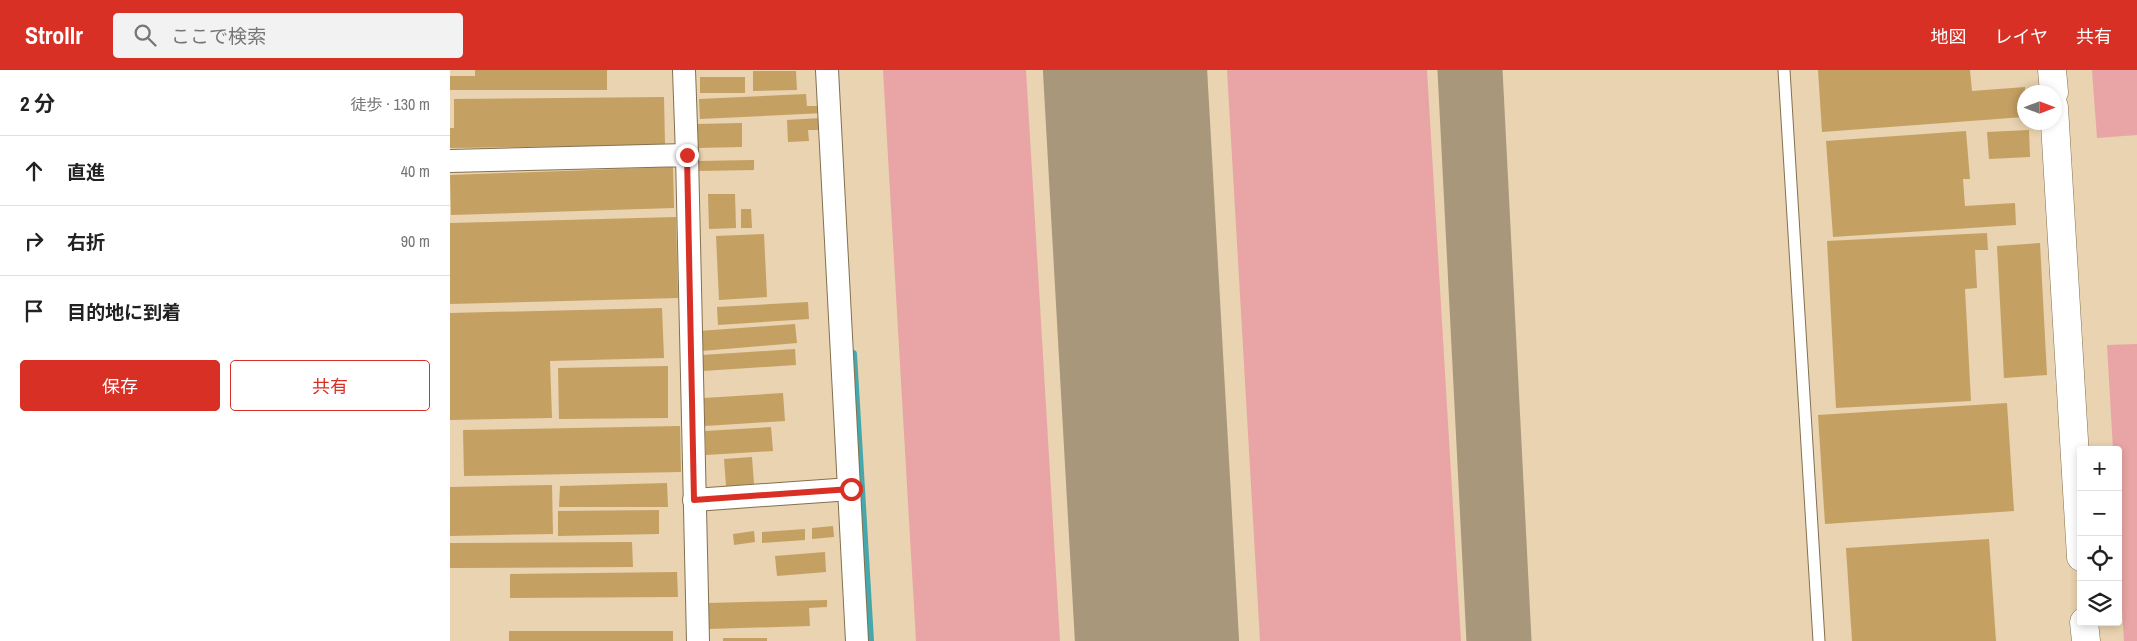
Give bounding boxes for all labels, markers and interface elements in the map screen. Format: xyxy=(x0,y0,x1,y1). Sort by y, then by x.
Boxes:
search box xyxy=(113,13,463,58)
text: Strollr xyxy=(25,19,83,51)
icon: search xyxy=(131,21,159,49)
text: ここで検索 xyxy=(171,23,266,49)
text: 地図 xyxy=(1931,24,1967,49)
text: レイヤ xyxy=(1995,24,2048,49)
text: 共有 xyxy=(2076,24,2112,49)
north arrow xyxy=(2017,85,2062,130)
text: 2 分 xyxy=(20,89,55,118)
text: 徒歩 · 130 m xyxy=(351,93,430,115)
route end xyxy=(676,144,699,167)
icon: ahead xyxy=(20,157,48,185)
text: 直進 xyxy=(67,159,105,185)
text: 40 m xyxy=(401,160,430,182)
icon: right xyxy=(20,227,48,255)
text: 右折 xyxy=(67,229,105,255)
text: 90 m xyxy=(401,230,430,252)
icon: arrive xyxy=(20,297,48,325)
text: 目的地に到着 xyxy=(67,299,181,325)
button: 保存 xyxy=(20,360,220,411)
button: 共有 xyxy=(230,360,430,411)
map controls xyxy=(2077,446,2122,626)
button: + xyxy=(2077,446,2122,491)
route start xyxy=(840,478,863,501)
button: − xyxy=(2077,491,2122,536)
button: locate xyxy=(2077,536,2122,581)
button: layers xyxy=(2077,581,2122,626)

